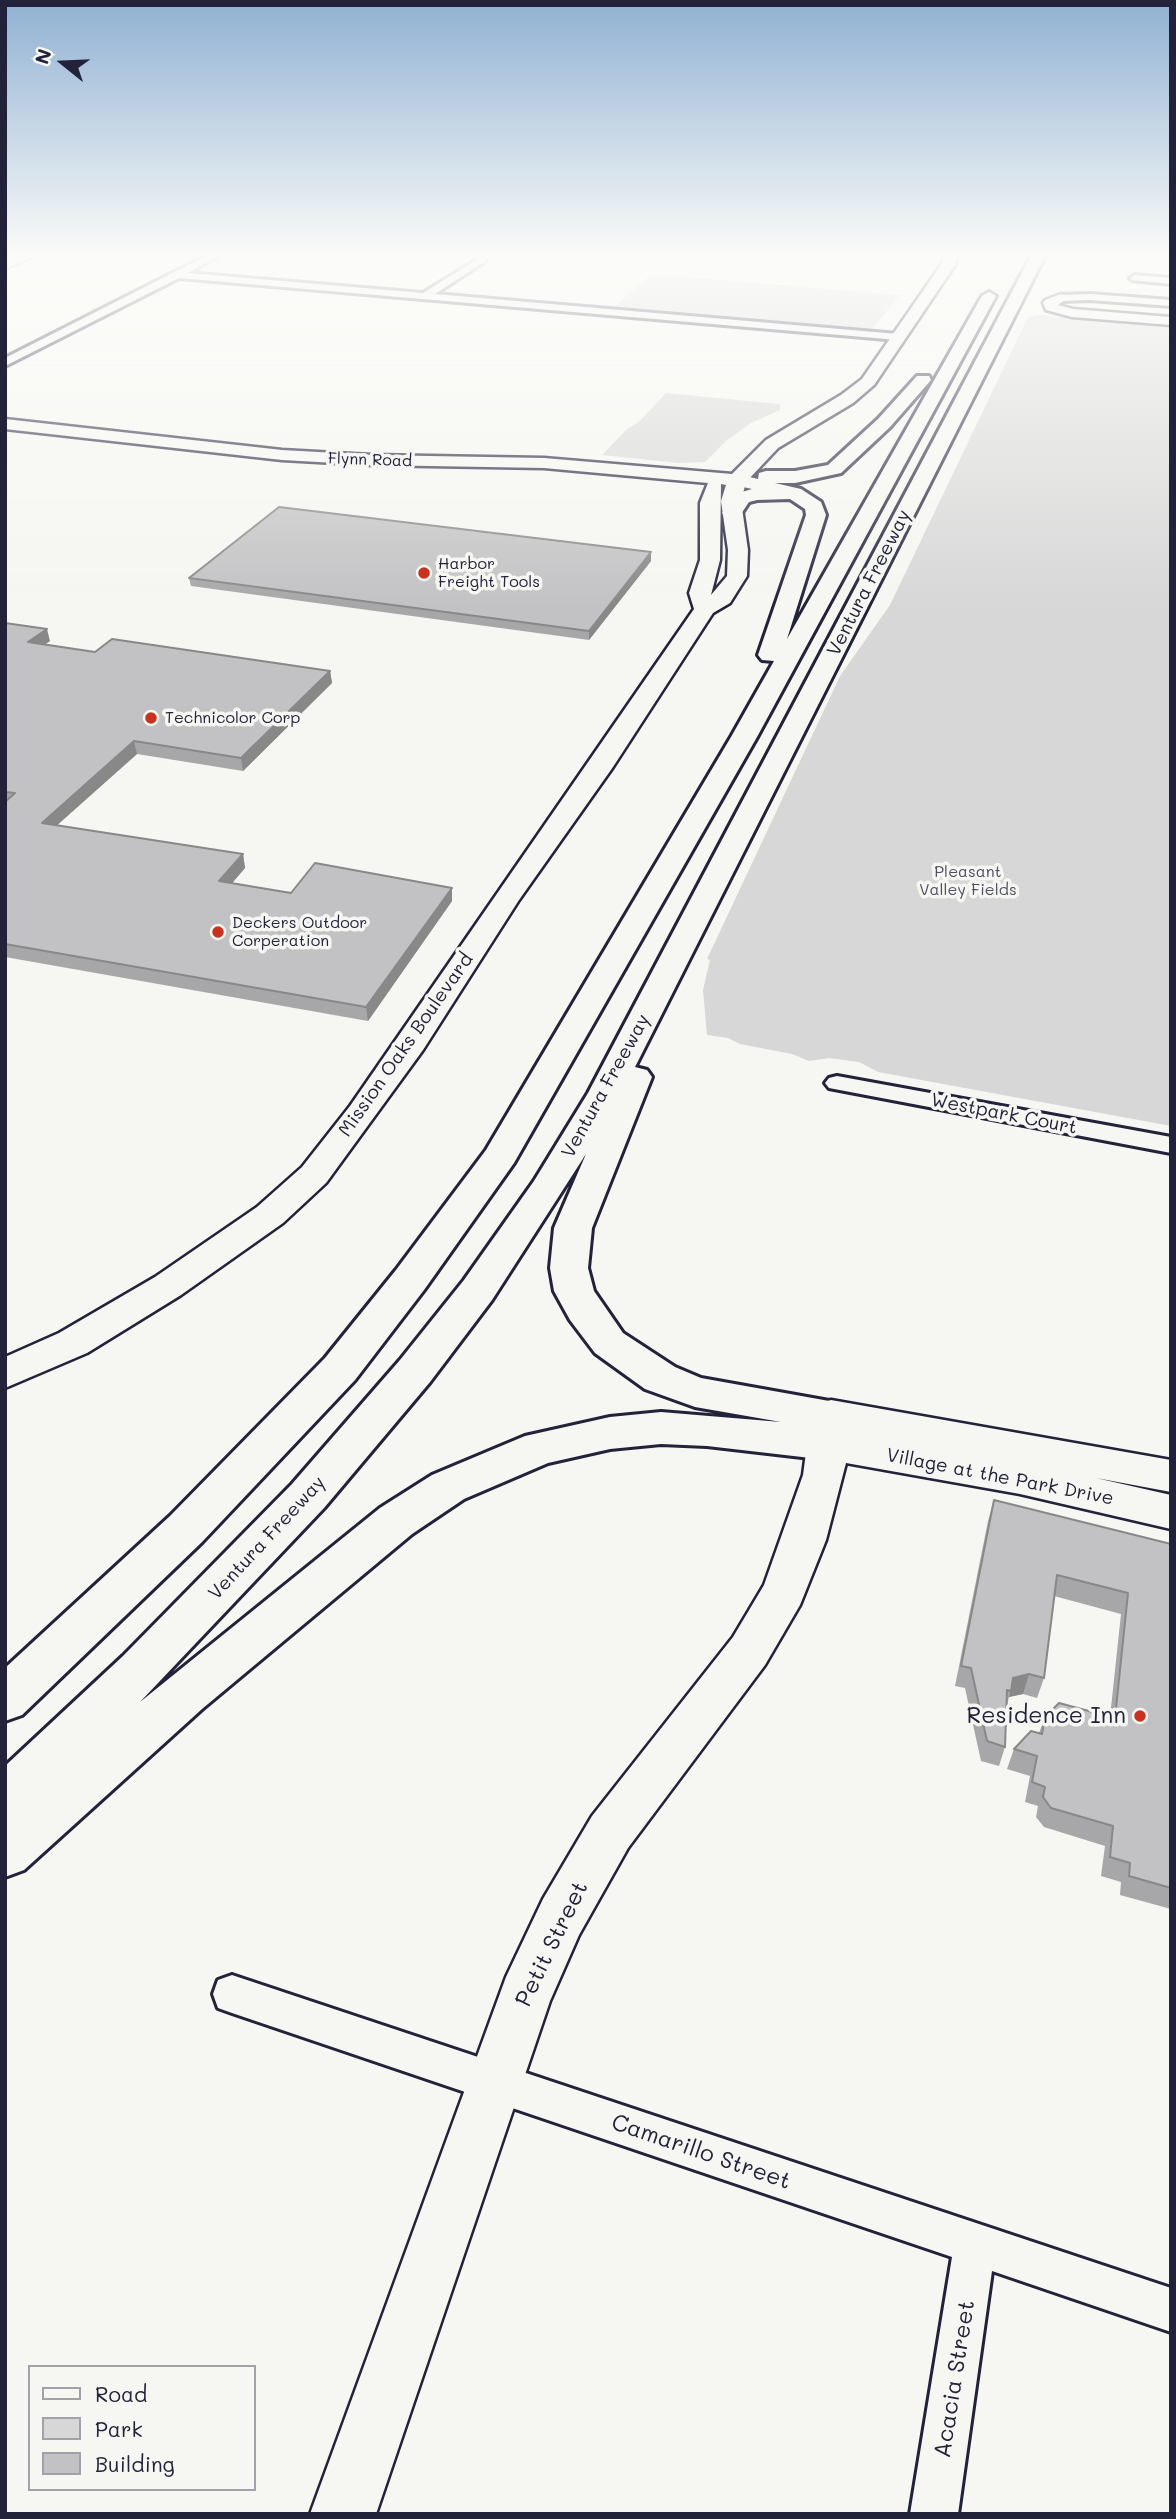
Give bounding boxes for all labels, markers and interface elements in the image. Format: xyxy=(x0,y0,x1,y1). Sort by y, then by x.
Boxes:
north arrow xyxy=(28,28,98,98)
text: N xyxy=(28,46,57,67)
street label: Flynn Road xyxy=(328,449,412,471)
street label: Ventura Freeway xyxy=(822,506,916,660)
place label: Harbor Freight Tools xyxy=(438,554,540,592)
marker: Harbor Freight Tools xyxy=(416,565,432,581)
place label: Technicolor Corp xyxy=(165,708,300,728)
marker: Technicolor Corp xyxy=(143,710,159,726)
park label: Pleasant Valley Fields xyxy=(919,862,1017,900)
place label: Deckers Outdoor Corperation xyxy=(232,913,367,951)
marker: Deckers Outdoor Corperation xyxy=(210,924,226,940)
street label: Mission Oaks Boulevard xyxy=(334,949,478,1141)
street label: Ventura Freeway xyxy=(557,1010,655,1162)
street label: Westpark Court xyxy=(929,1089,1079,1139)
street label: Village at the Park Drive xyxy=(885,1444,1115,1510)
street label: Ventura Freeway xyxy=(204,1471,330,1605)
place label: Residence Inn xyxy=(967,1702,1126,1730)
marker: Residence Inn xyxy=(1132,1708,1148,1724)
street label: Petit Street xyxy=(510,1877,594,2011)
street label: Camarillo Street xyxy=(608,2108,794,2196)
street label: Acacia Street xyxy=(929,2298,981,2460)
legend xyxy=(28,2365,256,2491)
text: Road xyxy=(95,2380,147,2407)
text: Park xyxy=(95,2415,143,2442)
text: Building xyxy=(95,2450,175,2477)

